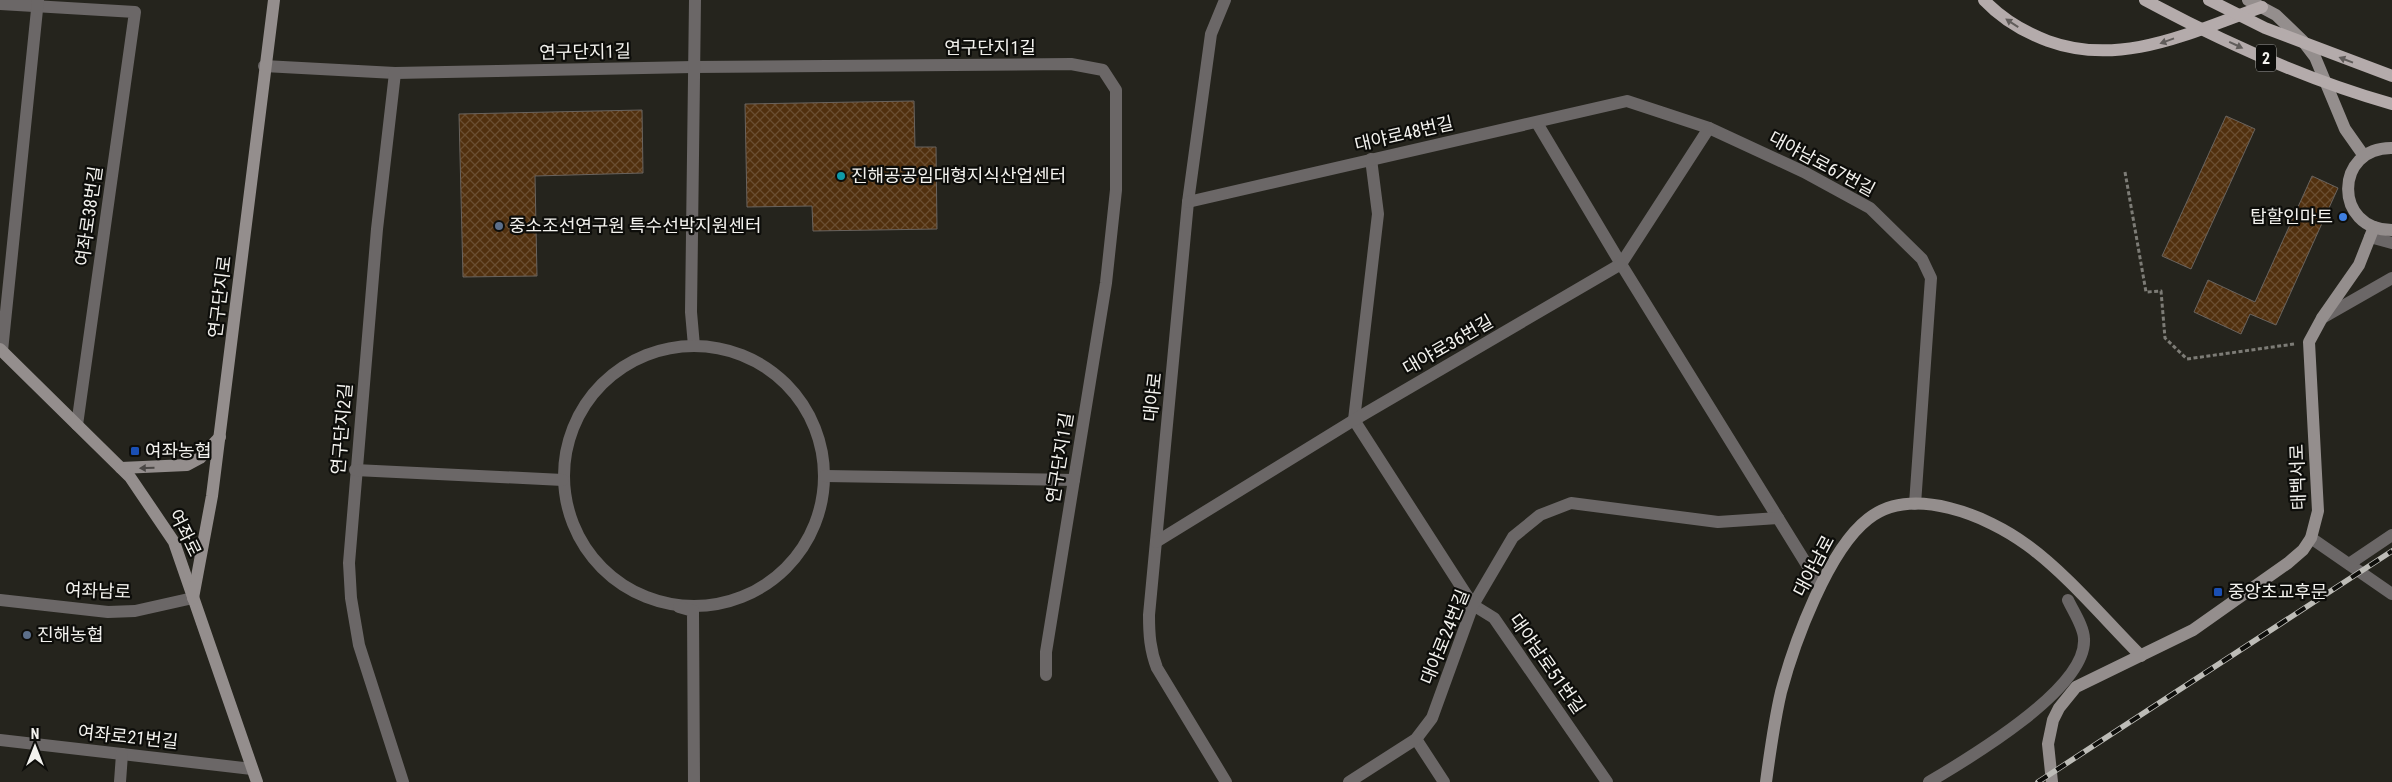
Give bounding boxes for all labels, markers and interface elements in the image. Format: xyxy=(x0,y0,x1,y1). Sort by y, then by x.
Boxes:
one-way arrow xyxy=(2005,18,2018,28)
street label: 연구단지1길 xyxy=(944,37,1036,58)
one-way arrow xyxy=(2159,37,2174,45)
street label: 연구단지1길 xyxy=(539,40,631,63)
one-way arrow xyxy=(2229,41,2243,49)
road number: 2 xyxy=(2256,44,2276,72)
one-way arrow xyxy=(2339,55,2353,63)
street label: 대야로48번길 xyxy=(1353,112,1455,155)
street label: 대야남로67번길 xyxy=(1766,127,1879,200)
street label: 여좌로38번길 xyxy=(71,165,106,267)
place label: 진해공공임대형지식산업센터 xyxy=(851,165,1066,186)
marker: 진해공공임대형지식산업센터 xyxy=(835,170,847,182)
place label: 탑할인마트 xyxy=(2250,206,2333,227)
marker: 탑할인마트 xyxy=(2337,211,2349,223)
place label: 중소조선연구원 특수선박지원센터 xyxy=(509,215,762,236)
marker: 중소조선연구원 특수선박지원센터 xyxy=(493,220,505,232)
street label: 연구단지로 xyxy=(204,255,235,339)
street label: 대야로36번길 xyxy=(1399,310,1497,379)
street label: 대야로 xyxy=(1139,371,1166,423)
street label: 연구단지2길 xyxy=(327,382,356,476)
street label: 연구단지1길 xyxy=(1042,411,1077,505)
place label: 여좌농협 xyxy=(145,440,211,461)
street label: 태백서로 xyxy=(2286,444,2309,510)
marker: 여좌농협 xyxy=(129,445,141,457)
one-way arrow xyxy=(139,464,155,472)
street label: 여좌로 xyxy=(165,506,206,560)
street label: 대야남로 xyxy=(1789,532,1838,600)
street label: 여좌남로 xyxy=(65,579,131,602)
place label: 중앙초교후문 xyxy=(2228,581,2327,602)
street label: 대야로24번길 xyxy=(1416,586,1473,687)
marker: 중앙초교후문 xyxy=(2212,586,2224,598)
street label: 대야남로51번길 xyxy=(1505,610,1590,718)
place label: 진해농협 xyxy=(37,624,103,645)
marker: 진해농협 xyxy=(21,629,33,641)
street label: 여좌로21번길 xyxy=(77,721,179,752)
north arrow xyxy=(10,722,60,772)
text: N xyxy=(31,726,39,742)

